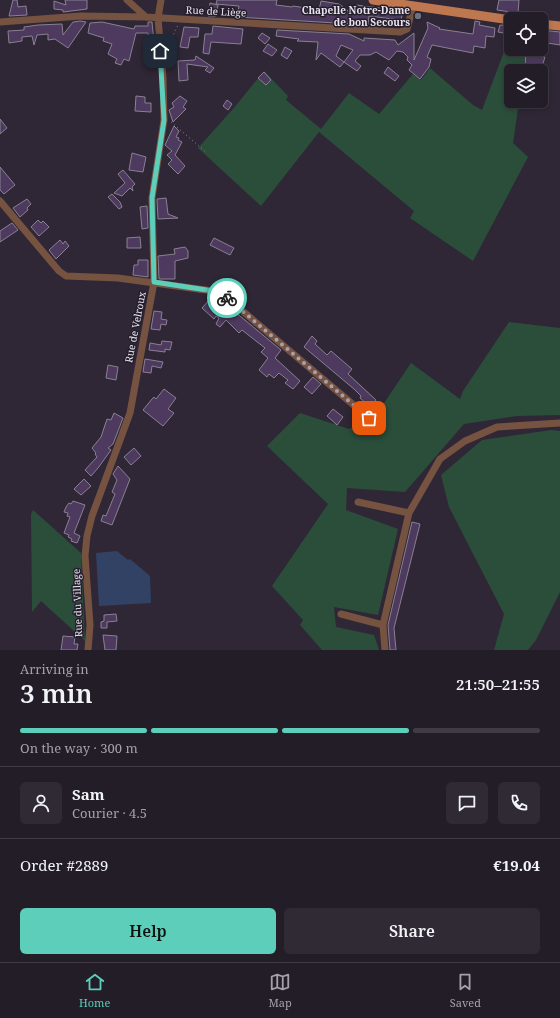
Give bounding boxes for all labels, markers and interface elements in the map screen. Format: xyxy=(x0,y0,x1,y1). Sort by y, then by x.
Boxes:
street label: Rue de Liège xyxy=(185,2,247,20)
place label: Chapelle Notre-Dame de bon Secours xyxy=(302,3,410,29)
marker: Chapelle Notre-Dame de bon Secours xyxy=(413,11,423,21)
map controls xyxy=(504,12,548,108)
button: locate xyxy=(504,12,548,56)
pin xyxy=(143,34,177,68)
icon: home xyxy=(149,40,171,62)
button: layers xyxy=(504,64,548,108)
courier xyxy=(207,278,247,318)
icon: bike xyxy=(216,287,238,309)
street label: Rue de Velroux xyxy=(121,290,149,364)
pin xyxy=(352,401,386,435)
icon: bag xyxy=(358,407,380,429)
street label: Rue du Village xyxy=(69,569,85,637)
text: Arriving in xyxy=(20,660,89,678)
text: 21:50–21:55 xyxy=(456,674,540,694)
text: 3 min xyxy=(20,675,93,711)
text: On the way · 300 m xyxy=(20,739,138,757)
button: person xyxy=(20,782,62,824)
button: chat xyxy=(446,782,488,824)
button: phone xyxy=(498,782,540,824)
text: Sam xyxy=(72,784,104,804)
text: Courier · 4.5 xyxy=(72,804,147,822)
text: Order #2889 xyxy=(20,855,108,875)
text: €19.04 xyxy=(493,855,540,875)
button: Help xyxy=(20,908,276,954)
button: Share xyxy=(284,908,540,954)
tab: Home xyxy=(79,971,110,1010)
tab: Map xyxy=(268,971,292,1010)
tab: Saved xyxy=(450,971,481,1010)

